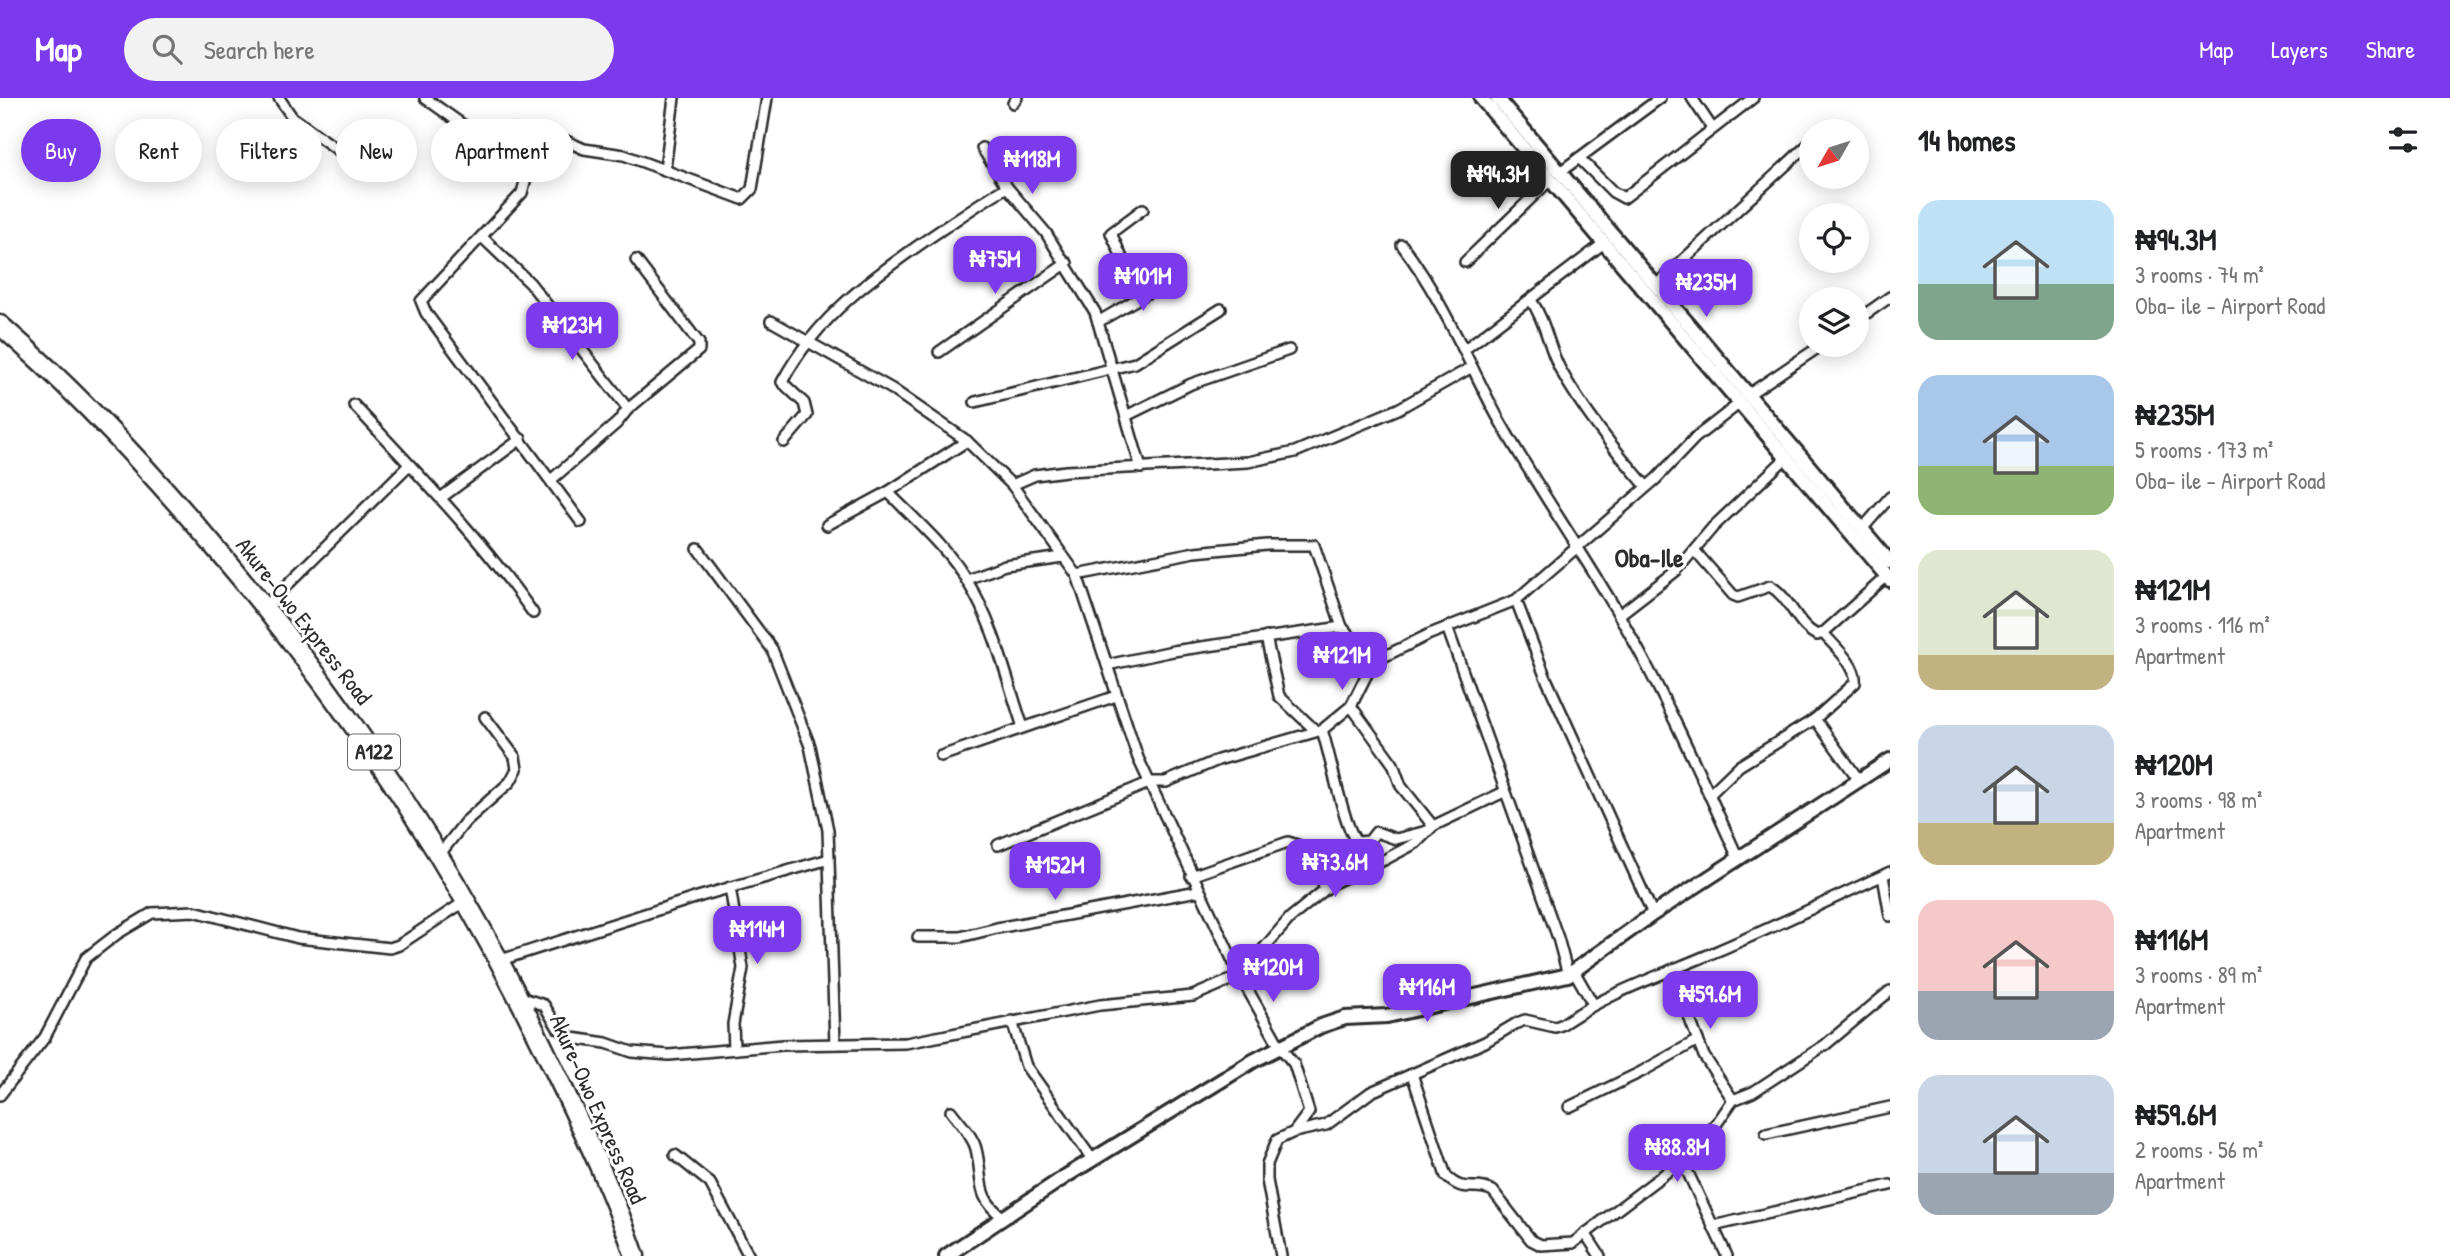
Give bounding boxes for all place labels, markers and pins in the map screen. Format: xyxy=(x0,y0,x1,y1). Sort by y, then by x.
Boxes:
pin: ₦118M xyxy=(983,136,1081,196)
pin: ₦94.3M xyxy=(1441,152,1555,211)
pin: ₦75M xyxy=(954,236,1036,296)
pin: ₦101M xyxy=(1094,254,1192,313)
pin: ₦235M xyxy=(1657,260,1755,319)
pin: ₦123M xyxy=(523,302,621,362)
pin: ₦121M xyxy=(1293,632,1391,692)
pin: ₦73.6M xyxy=(1278,840,1392,899)
pin: ₦152M xyxy=(1006,842,1104,902)
pin: ₦114M xyxy=(708,906,806,966)
pin: ₦120M xyxy=(1224,944,1322,1004)
pin: ₦116M xyxy=(1378,964,1476,1024)
pin: ₦59.6M xyxy=(1653,972,1767,1031)
pin: ₦88.8M xyxy=(1620,1124,1734,1184)

